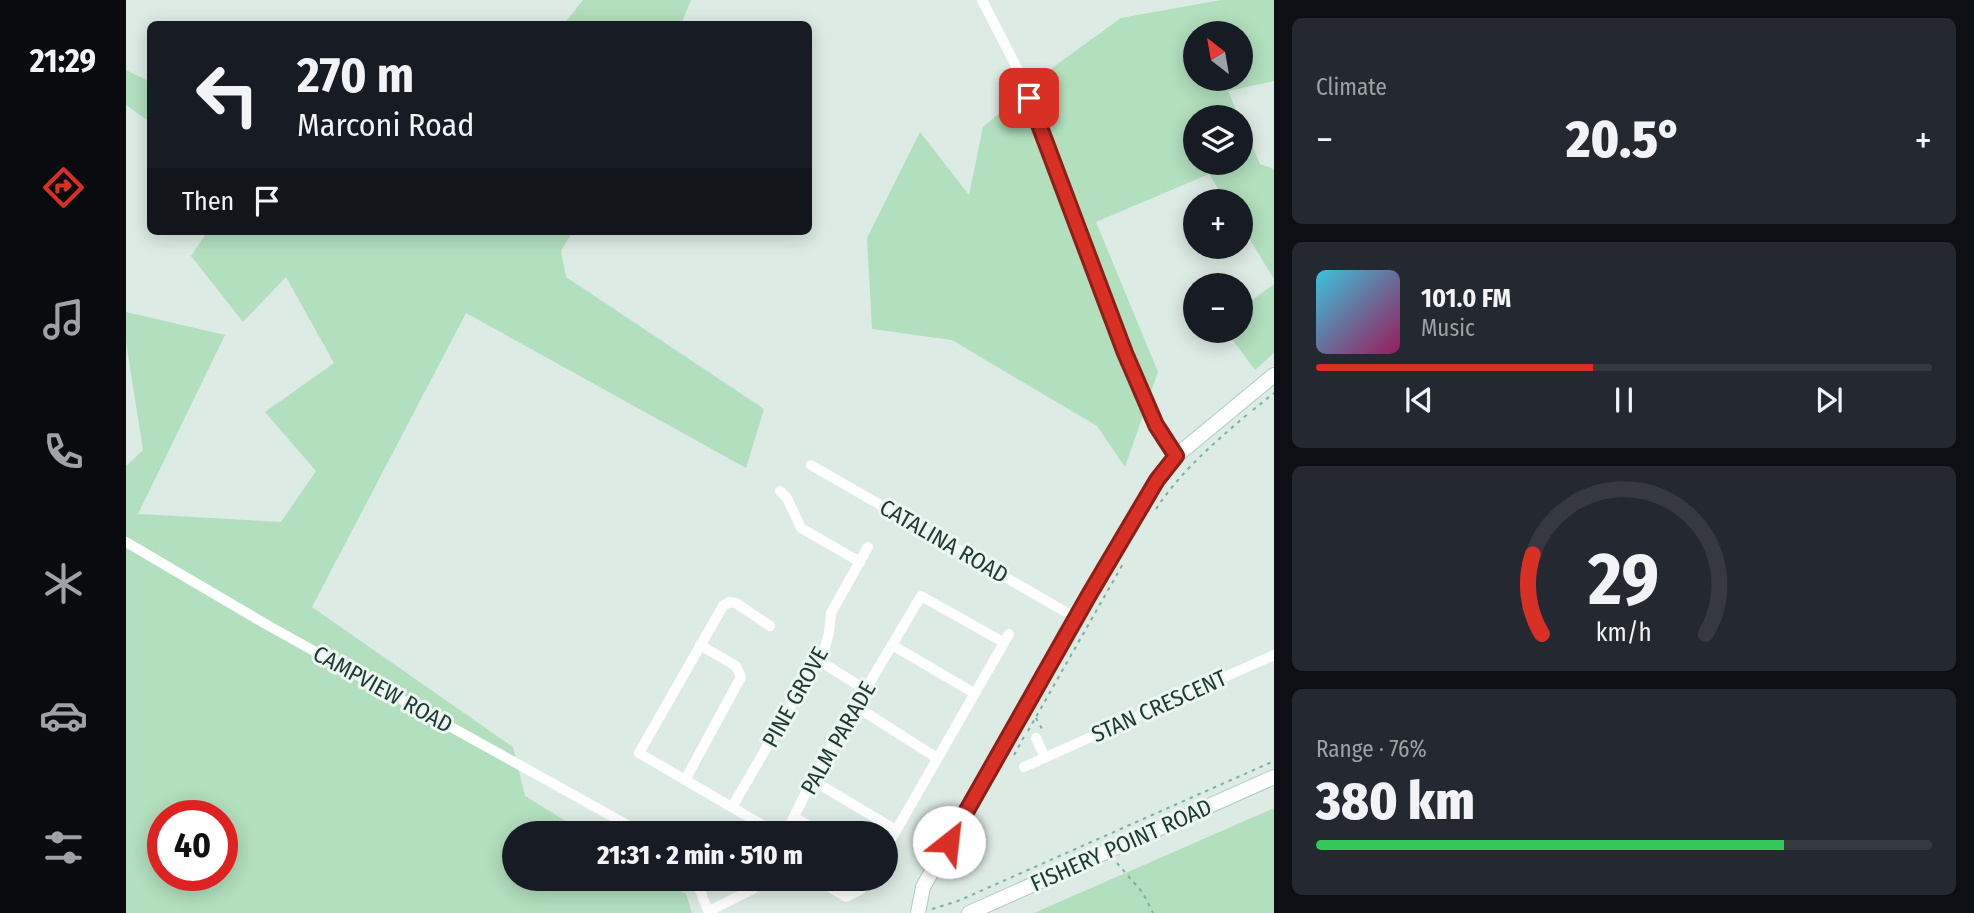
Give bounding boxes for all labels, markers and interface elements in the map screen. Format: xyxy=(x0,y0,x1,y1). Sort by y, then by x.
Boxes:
north arrow xyxy=(1183,21,1253,91)
map controls xyxy=(1183,21,1253,343)
text: 21:29 xyxy=(30,42,96,80)
text: 270 m xyxy=(297,46,414,105)
icon: left xyxy=(182,49,273,140)
pin xyxy=(999,68,1059,128)
text: Climate xyxy=(1316,73,1387,101)
icon: arrive xyxy=(1010,79,1048,117)
button: layers xyxy=(1183,105,1253,175)
text: Marconi Road xyxy=(297,106,474,144)
text: 20.5° xyxy=(1566,108,1682,171)
text: − xyxy=(1316,117,1333,163)
text: + xyxy=(1915,117,1932,163)
icon: directions xyxy=(39,163,88,212)
icon: arrive xyxy=(248,182,286,220)
text: Then xyxy=(182,186,234,217)
button: + xyxy=(1183,189,1253,259)
button: − xyxy=(1183,273,1253,343)
text: 101.0 FM xyxy=(1421,283,1511,314)
icon: music xyxy=(39,295,88,344)
text: Music xyxy=(1421,314,1475,342)
icon: previous xyxy=(1400,381,1438,419)
icon: pause xyxy=(1605,381,1643,419)
icon: next xyxy=(1810,381,1848,419)
icon: phone xyxy=(39,427,88,476)
street label: CATALINA ROAD xyxy=(875,493,1013,589)
text: 29 xyxy=(1588,537,1659,624)
icon: climate xyxy=(39,559,88,608)
text: km/h xyxy=(1596,618,1652,648)
street label: CAMPVIEW ROAD xyxy=(308,639,458,739)
street label: PINE GROVE xyxy=(756,642,834,752)
street label: STAN CRESCENT xyxy=(1087,664,1231,748)
street label: PALM PARADE xyxy=(794,676,882,800)
icon: car xyxy=(39,691,88,740)
text: Range · 76% xyxy=(1316,735,1427,763)
text: 380 km xyxy=(1316,770,1475,833)
street label: FISHERY POINT ROAD xyxy=(1026,792,1216,898)
speed limit sign: 40 xyxy=(147,800,238,891)
position arrow xyxy=(912,805,986,879)
icon: filters xyxy=(39,823,88,872)
text: 21:31 · 2 min · 510 m xyxy=(597,840,803,871)

